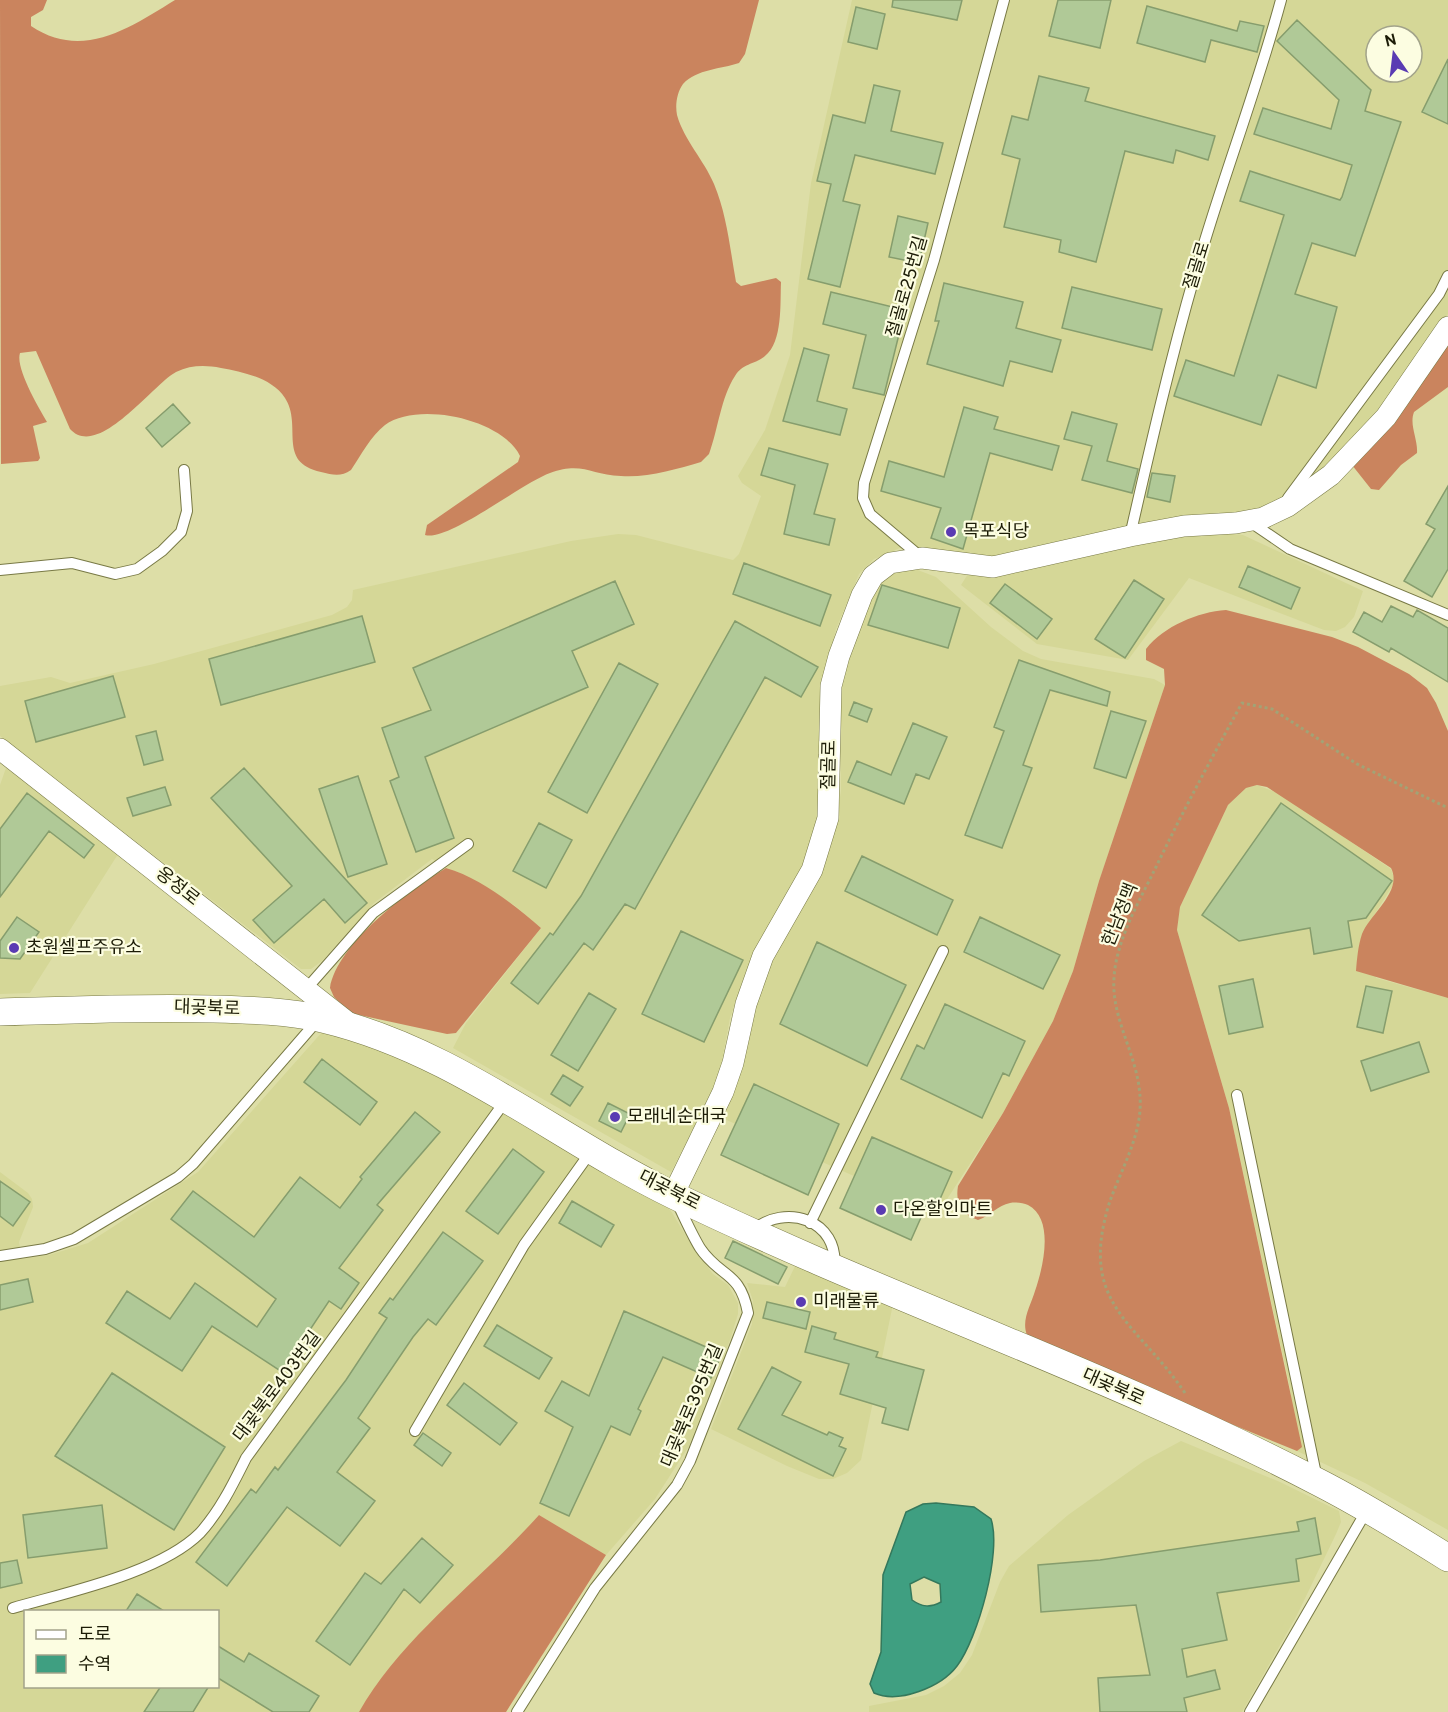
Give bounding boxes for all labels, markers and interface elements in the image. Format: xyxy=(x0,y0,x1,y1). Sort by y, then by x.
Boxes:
north arrow xyxy=(1364,24,1424,84)
text: N xyxy=(1383,30,1399,52)
street label: 절골로25번길 xyxy=(882,233,934,341)
street label: 절골로 xyxy=(1180,239,1216,293)
place label: 목포식당 xyxy=(963,521,1029,544)
marker: 목포식당 xyxy=(944,525,958,539)
street label: 절골로 xyxy=(818,740,842,790)
street label: 옹정로 xyxy=(150,863,204,911)
street label: 한남정맥 xyxy=(1098,880,1144,950)
place label: 초원셀프주유소 xyxy=(26,937,142,960)
marker: 초원셀프주유소 xyxy=(7,941,21,955)
street label: 대곶북로 xyxy=(173,996,241,1022)
place label: 모래네순대국 xyxy=(627,1106,726,1129)
marker: 모래네순대국 xyxy=(608,1110,622,1124)
street label: 대곶북로 xyxy=(634,1166,704,1216)
place label: 다온할인마트 xyxy=(893,1199,992,1222)
marker: 다온할인마트 xyxy=(874,1203,888,1217)
place label: 미래물류 xyxy=(813,1291,879,1314)
marker: 미래물류 xyxy=(794,1295,808,1309)
street label: 대곶북로403번길 xyxy=(229,1327,327,1447)
street label: 대곶북로395번길 xyxy=(657,1341,729,1471)
street label: 대곶북로 xyxy=(1078,1364,1148,1412)
legend xyxy=(24,1610,219,1688)
text: 도로 xyxy=(78,1624,111,1647)
text: 수역 xyxy=(78,1654,111,1677)

